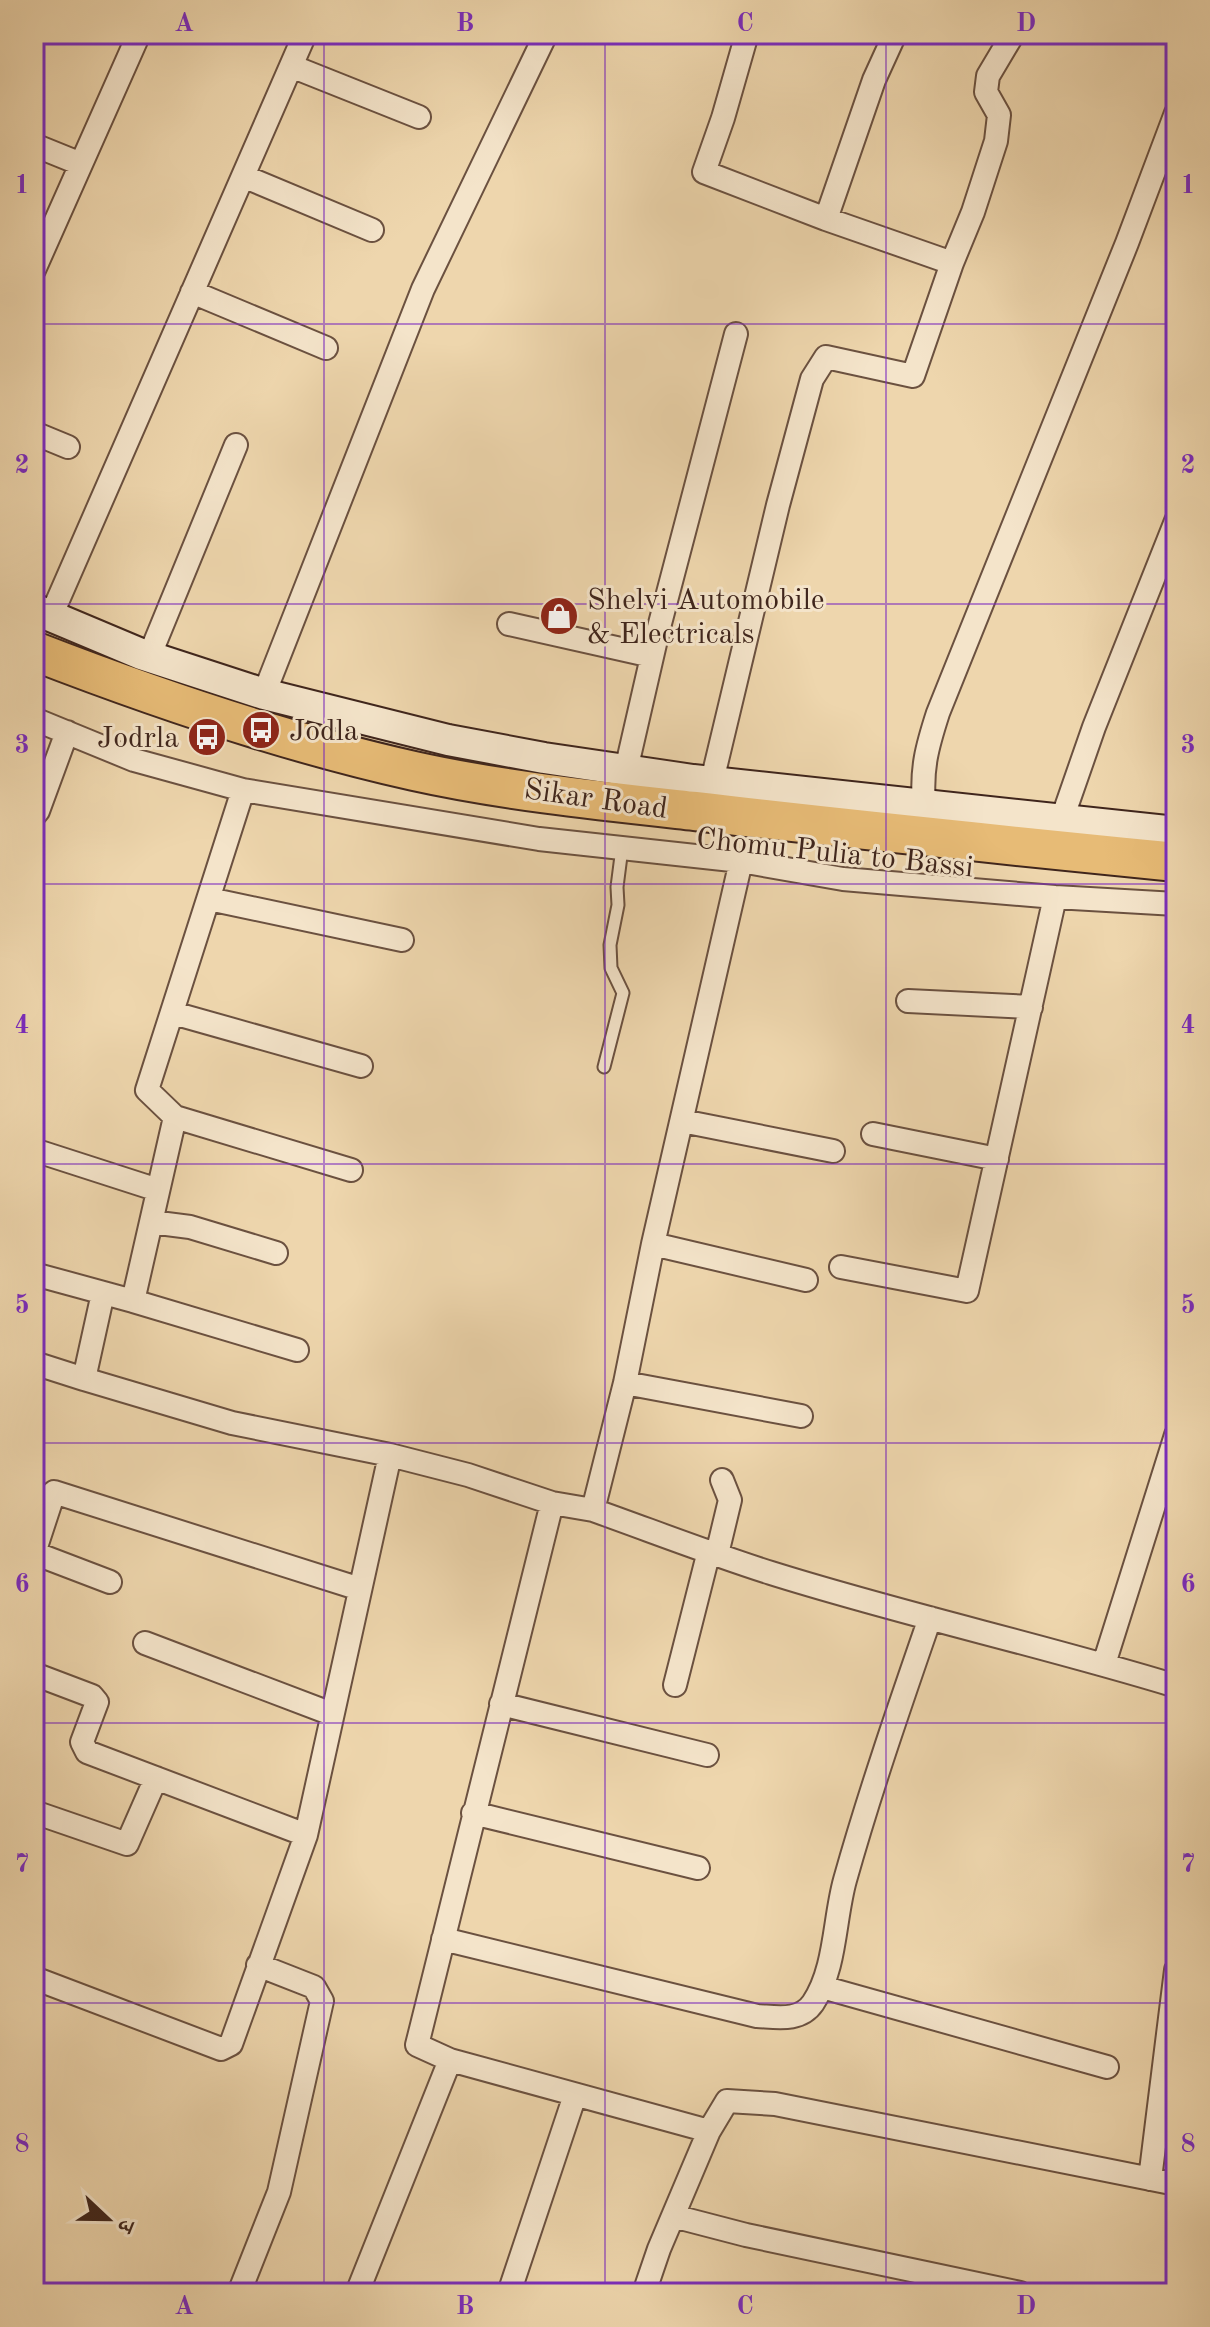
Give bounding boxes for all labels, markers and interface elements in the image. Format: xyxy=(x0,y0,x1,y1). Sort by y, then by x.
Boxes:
text: A xyxy=(174,11,194,37)
text: B xyxy=(456,11,474,37)
text: C xyxy=(736,11,754,37)
text: D xyxy=(1016,11,1036,37)
text: 1 xyxy=(14,173,30,199)
text: 1 xyxy=(1180,173,1196,199)
text: 2 xyxy=(14,453,30,479)
text: 2 xyxy=(1180,453,1196,479)
place label: Shelvi Automobile & Electricals xyxy=(587,586,825,650)
shop icon: Shelvi Automobile & Electricals xyxy=(538,595,580,637)
bus stop icon: Jodla xyxy=(240,709,282,751)
bus stop icon: Jodrla xyxy=(186,716,228,758)
place label: Jodla xyxy=(289,717,359,747)
place label: Jodrla xyxy=(97,724,179,754)
text: 3 xyxy=(14,733,30,759)
text: 3 xyxy=(1180,733,1196,759)
street label: Sikar Road xyxy=(522,775,669,825)
street label: Chomu Pulia to Bassi xyxy=(695,824,975,883)
text: 4 xyxy=(14,1013,30,1039)
text: 4 xyxy=(1180,1013,1196,1039)
text: 5 xyxy=(14,1293,30,1319)
text: 5 xyxy=(1180,1293,1196,1319)
text: 6 xyxy=(14,1572,30,1598)
text: 6 xyxy=(1180,1572,1196,1598)
text: 7 xyxy=(14,1852,30,1878)
text: 7 xyxy=(1180,1852,1196,1878)
text: 8 xyxy=(14,2132,30,2158)
text: 8 xyxy=(1180,2132,1196,2158)
north arrow xyxy=(68,2179,148,2259)
text: उ xyxy=(112,2215,138,2237)
text: A xyxy=(174,2294,194,2320)
text: B xyxy=(456,2294,474,2320)
text: C xyxy=(736,2294,754,2320)
text: D xyxy=(1016,2294,1036,2320)

